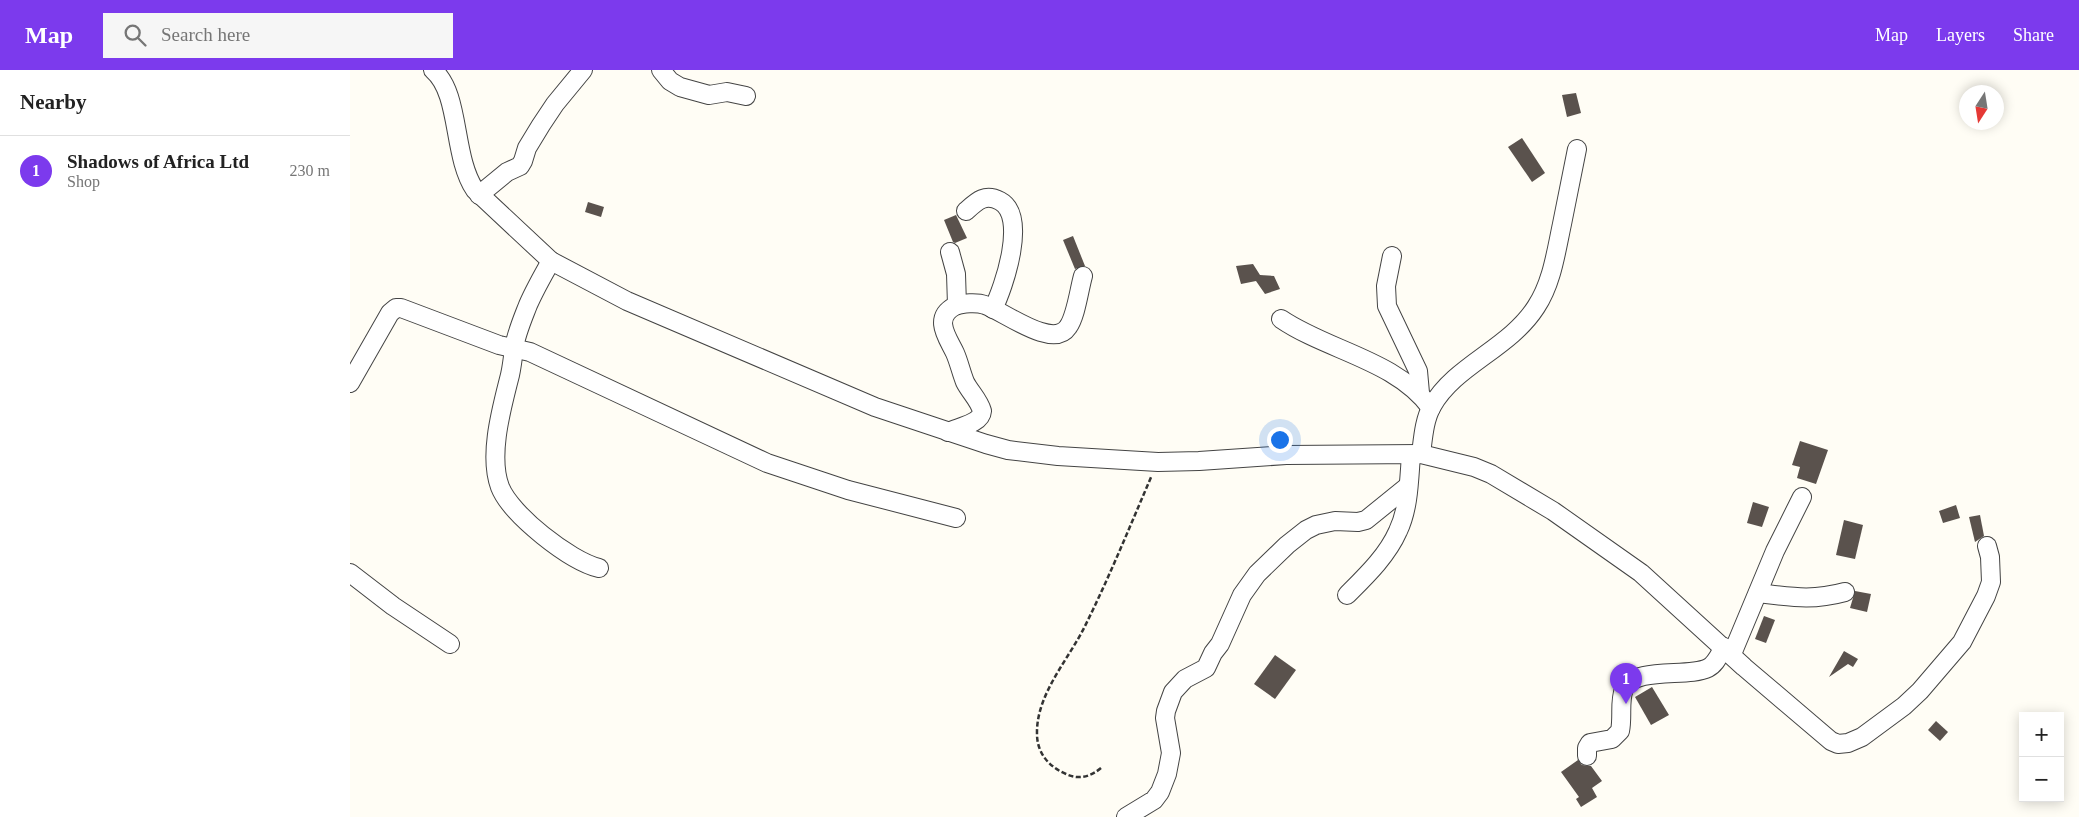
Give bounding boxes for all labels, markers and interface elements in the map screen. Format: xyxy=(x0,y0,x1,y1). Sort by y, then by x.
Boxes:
search box xyxy=(103,13,453,58)
icon: search xyxy=(121,21,149,49)
text: Map xyxy=(25,22,73,48)
text: Search here xyxy=(161,24,250,45)
text: Map xyxy=(1875,25,1908,45)
text: Layers xyxy=(1936,25,1985,45)
text: Share xyxy=(2013,25,2054,45)
north arrow xyxy=(1959,85,2004,130)
text: Nearby xyxy=(20,90,87,114)
text: Shadows of Africa Ltd xyxy=(67,151,249,172)
text: 1 xyxy=(32,162,40,179)
text: 230 m xyxy=(290,162,330,179)
text: Shop xyxy=(67,173,100,190)
your location xyxy=(1267,427,1293,453)
pin: 1 xyxy=(1610,663,1642,704)
map controls xyxy=(2019,712,2064,802)
button: + xyxy=(2019,712,2064,757)
button: − xyxy=(2019,757,2064,802)

